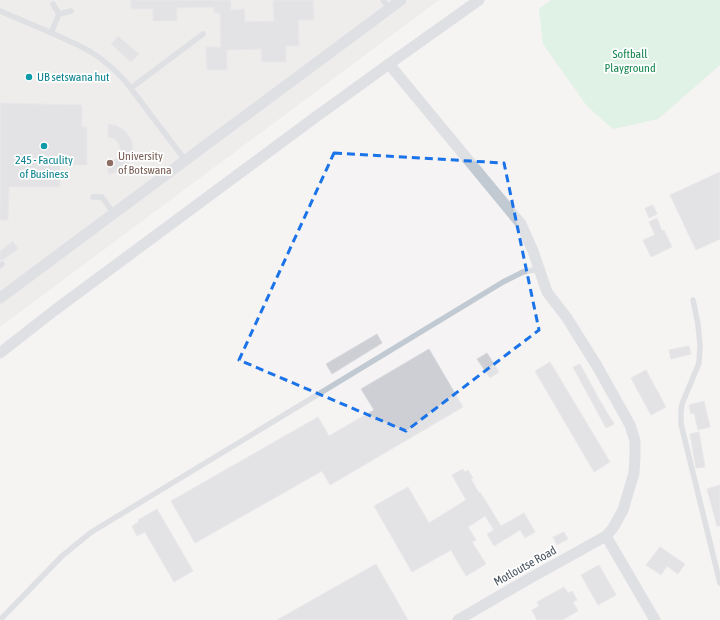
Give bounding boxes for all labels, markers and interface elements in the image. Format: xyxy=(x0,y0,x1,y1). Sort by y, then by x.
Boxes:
park label: Softball Playground xyxy=(604,47,656,75)
place label: UB setswana hut xyxy=(37,70,110,84)
marker: UB setswana hut xyxy=(24,72,34,82)
marker: 245 - Faculity of Business xyxy=(39,141,49,151)
place label: University of Botswana xyxy=(118,149,172,177)
place label: 245 - Faculity of Business xyxy=(15,153,73,181)
marker: University of Botswana xyxy=(105,158,115,168)
street label: Motloutse Road xyxy=(491,543,559,589)

